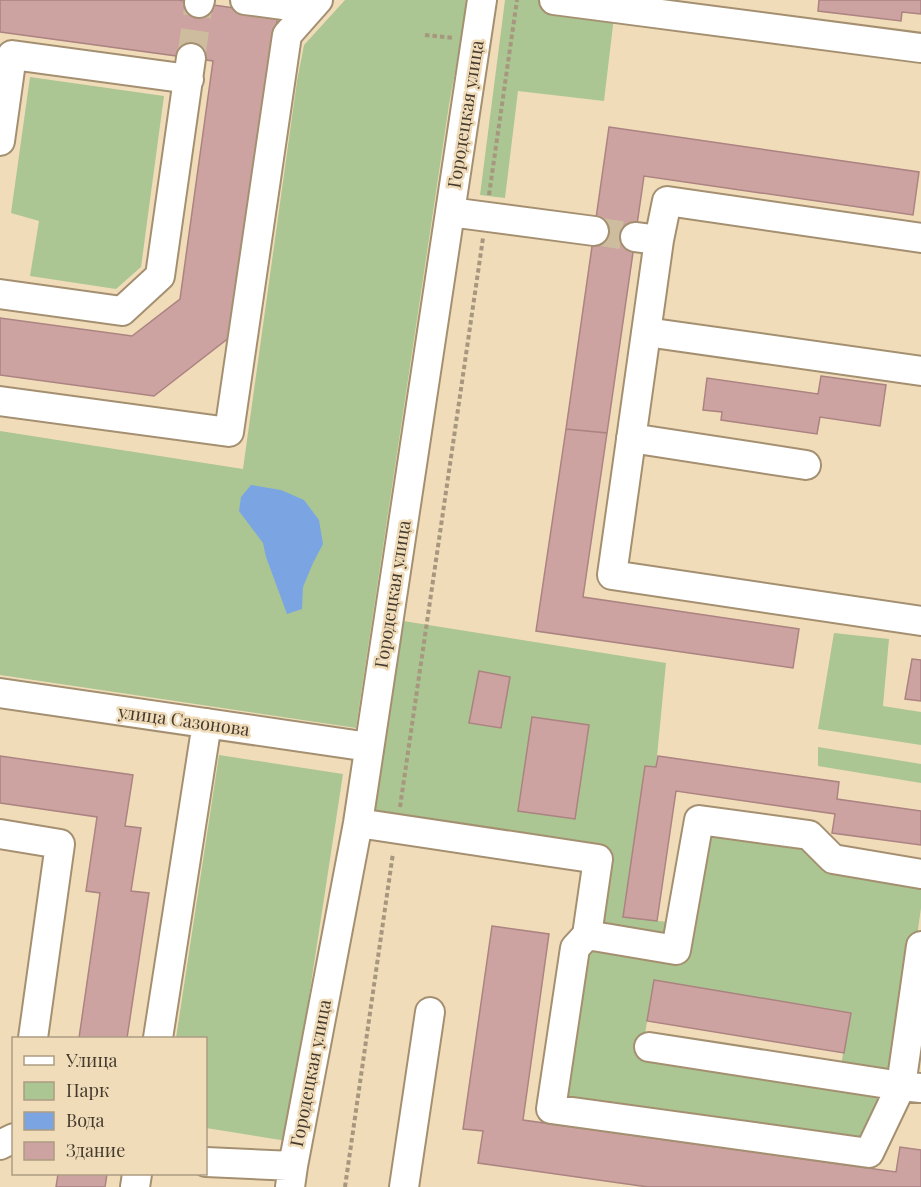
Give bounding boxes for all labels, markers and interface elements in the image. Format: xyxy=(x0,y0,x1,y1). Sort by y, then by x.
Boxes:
street label: Городецкая улица xyxy=(441,38,489,190)
street label: Городецкая улица xyxy=(368,518,416,670)
street label: улица Сазонова xyxy=(116,699,251,741)
street label: Городецкая улица xyxy=(284,997,336,1149)
legend xyxy=(12,1037,207,1175)
text: Улица xyxy=(65,1048,117,1072)
text: Парк xyxy=(66,1078,109,1102)
text: Вода xyxy=(66,1108,104,1132)
text: Здание xyxy=(66,1138,125,1162)

